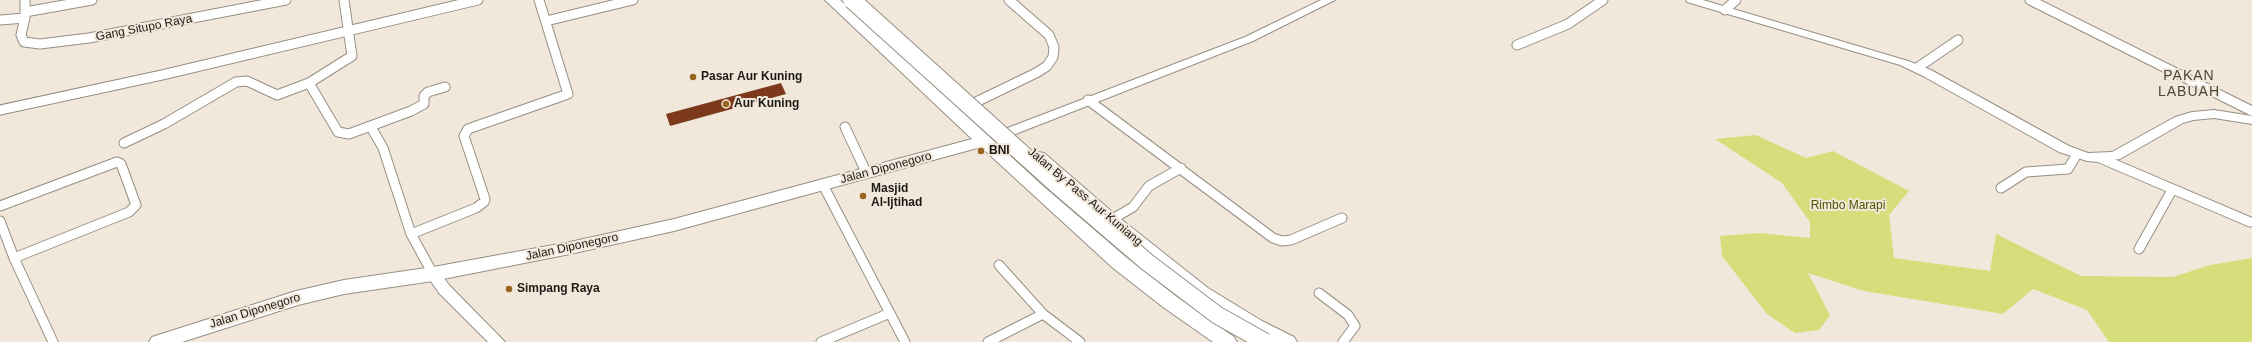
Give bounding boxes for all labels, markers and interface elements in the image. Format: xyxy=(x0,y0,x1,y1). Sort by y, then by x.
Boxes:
street label: Gang Situpo Raya xyxy=(94,12,194,44)
district label: PAKAN LABUAH xyxy=(2158,68,2220,100)
place label: Pasar Aur Kuning xyxy=(701,70,802,84)
marker: Pasar Aur Kuning xyxy=(688,72,698,82)
place label: Aur Kuning xyxy=(734,97,799,111)
marker: Aur Kuning xyxy=(721,99,731,109)
place label: BNI xyxy=(989,144,1010,158)
street label: Jalan By Pass Aur Kuniang xyxy=(1025,145,1145,249)
marker: BNI xyxy=(976,146,986,156)
street label: Jalan Diponegoro xyxy=(839,149,933,187)
place label: Masjid Al-Ijtihad xyxy=(871,182,922,210)
marker: Masjid Al-Ijtihad xyxy=(858,191,868,201)
park label: Rimbo Marapi xyxy=(1811,199,1885,213)
street label: Jalan Diponegoro xyxy=(524,230,620,264)
place label: Simpang Raya xyxy=(517,282,600,296)
marker: Simpang Raya xyxy=(504,284,514,294)
street label: Jalan Diponegoro xyxy=(208,290,302,332)

